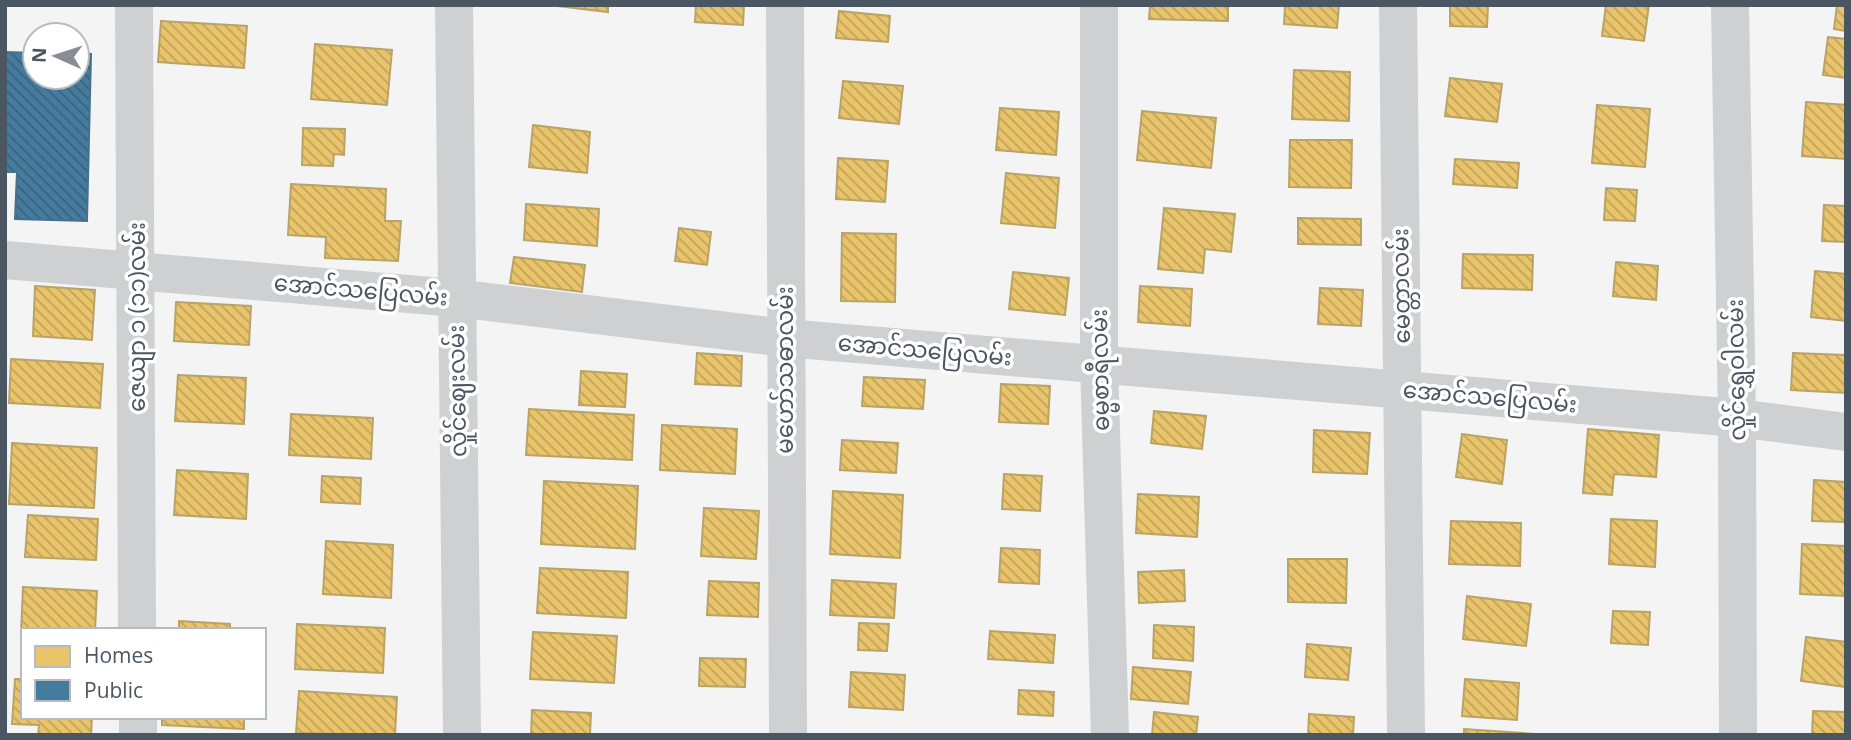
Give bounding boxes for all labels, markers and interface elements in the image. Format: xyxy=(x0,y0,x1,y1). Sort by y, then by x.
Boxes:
north arrow xyxy=(21,21,91,91)
text: N xyxy=(26,47,52,64)
street label: ဇေယျာ ၁ (၁၁)လမ်း xyxy=(120,222,156,412)
street label: မေတ္တာလမ်း xyxy=(1383,228,1421,344)
street label: အောင်သပြေလမ်း xyxy=(272,265,449,317)
street label: မဟော်သဓာလမ်း xyxy=(768,286,800,454)
street label: လှိုင်ရွှေဝါလမ်း xyxy=(1718,299,1756,441)
street label: ဓမ္မစာရီလမ်း xyxy=(1082,309,1121,431)
street label: လှိုင်ဈေးလမ်း xyxy=(439,324,477,457)
street label: အောင်သပြေလမ်း xyxy=(836,325,1013,377)
street label: အောင်သပြေလမ်း xyxy=(1401,372,1578,424)
legend xyxy=(21,628,266,719)
text: Homes xyxy=(84,641,153,669)
text: Public xyxy=(84,676,143,704)

